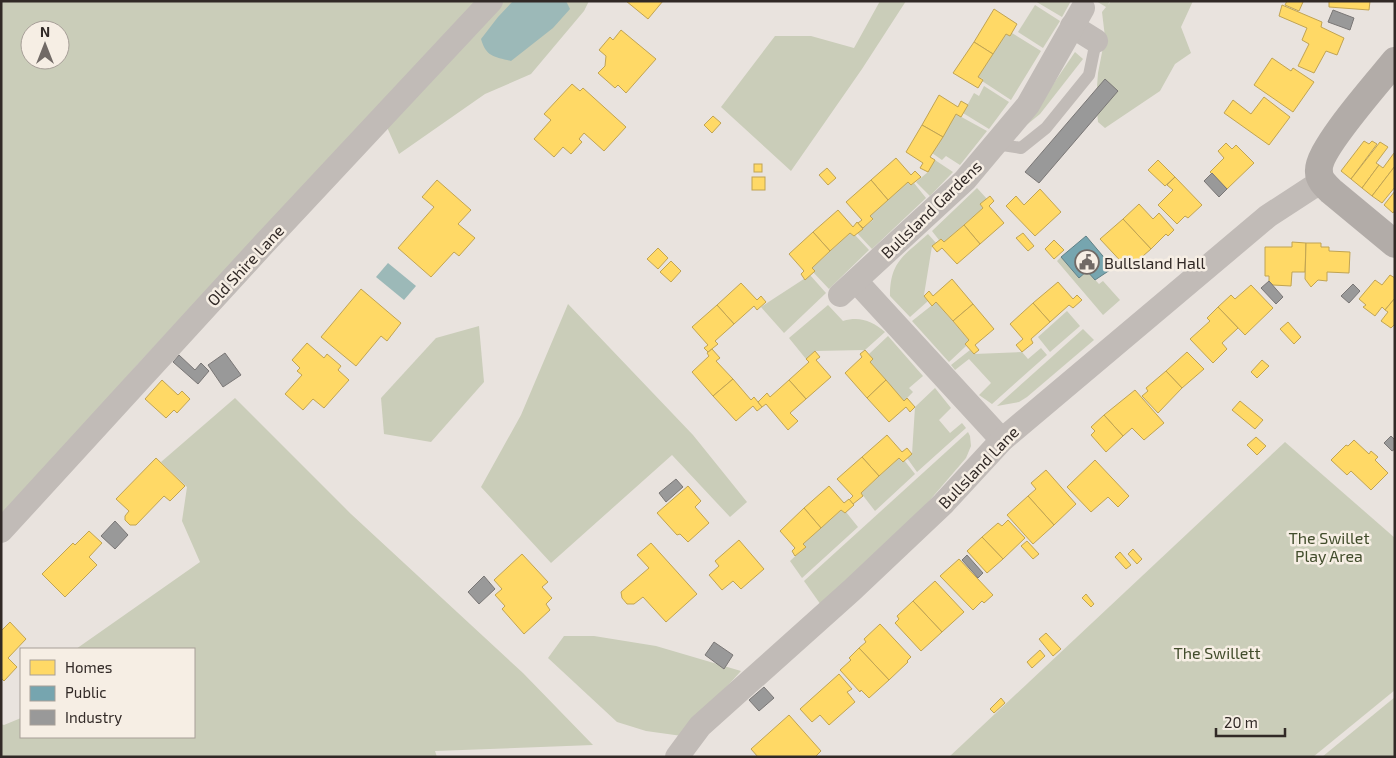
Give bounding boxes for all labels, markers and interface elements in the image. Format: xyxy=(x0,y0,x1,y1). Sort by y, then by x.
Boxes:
north arrow xyxy=(20,20,70,70)
text: N xyxy=(40,23,50,40)
street label: Bullsland Gardens xyxy=(877,156,985,262)
street label: Old Shire Lane xyxy=(203,221,287,309)
public building icon: Bullsland Hall xyxy=(1074,249,1100,275)
place label: Bullsland Hall xyxy=(1104,253,1205,272)
street label: Bullsland Lane xyxy=(934,422,1022,512)
park label: The Swillet Play Area xyxy=(1289,528,1370,565)
park label: The Swillett xyxy=(1173,643,1261,662)
legend xyxy=(20,648,195,738)
text: Homes xyxy=(65,658,112,676)
text: Public xyxy=(65,683,106,701)
scale bar xyxy=(1216,706,1285,738)
text: Industry xyxy=(65,708,122,726)
text: 20 m xyxy=(1224,713,1258,731)

